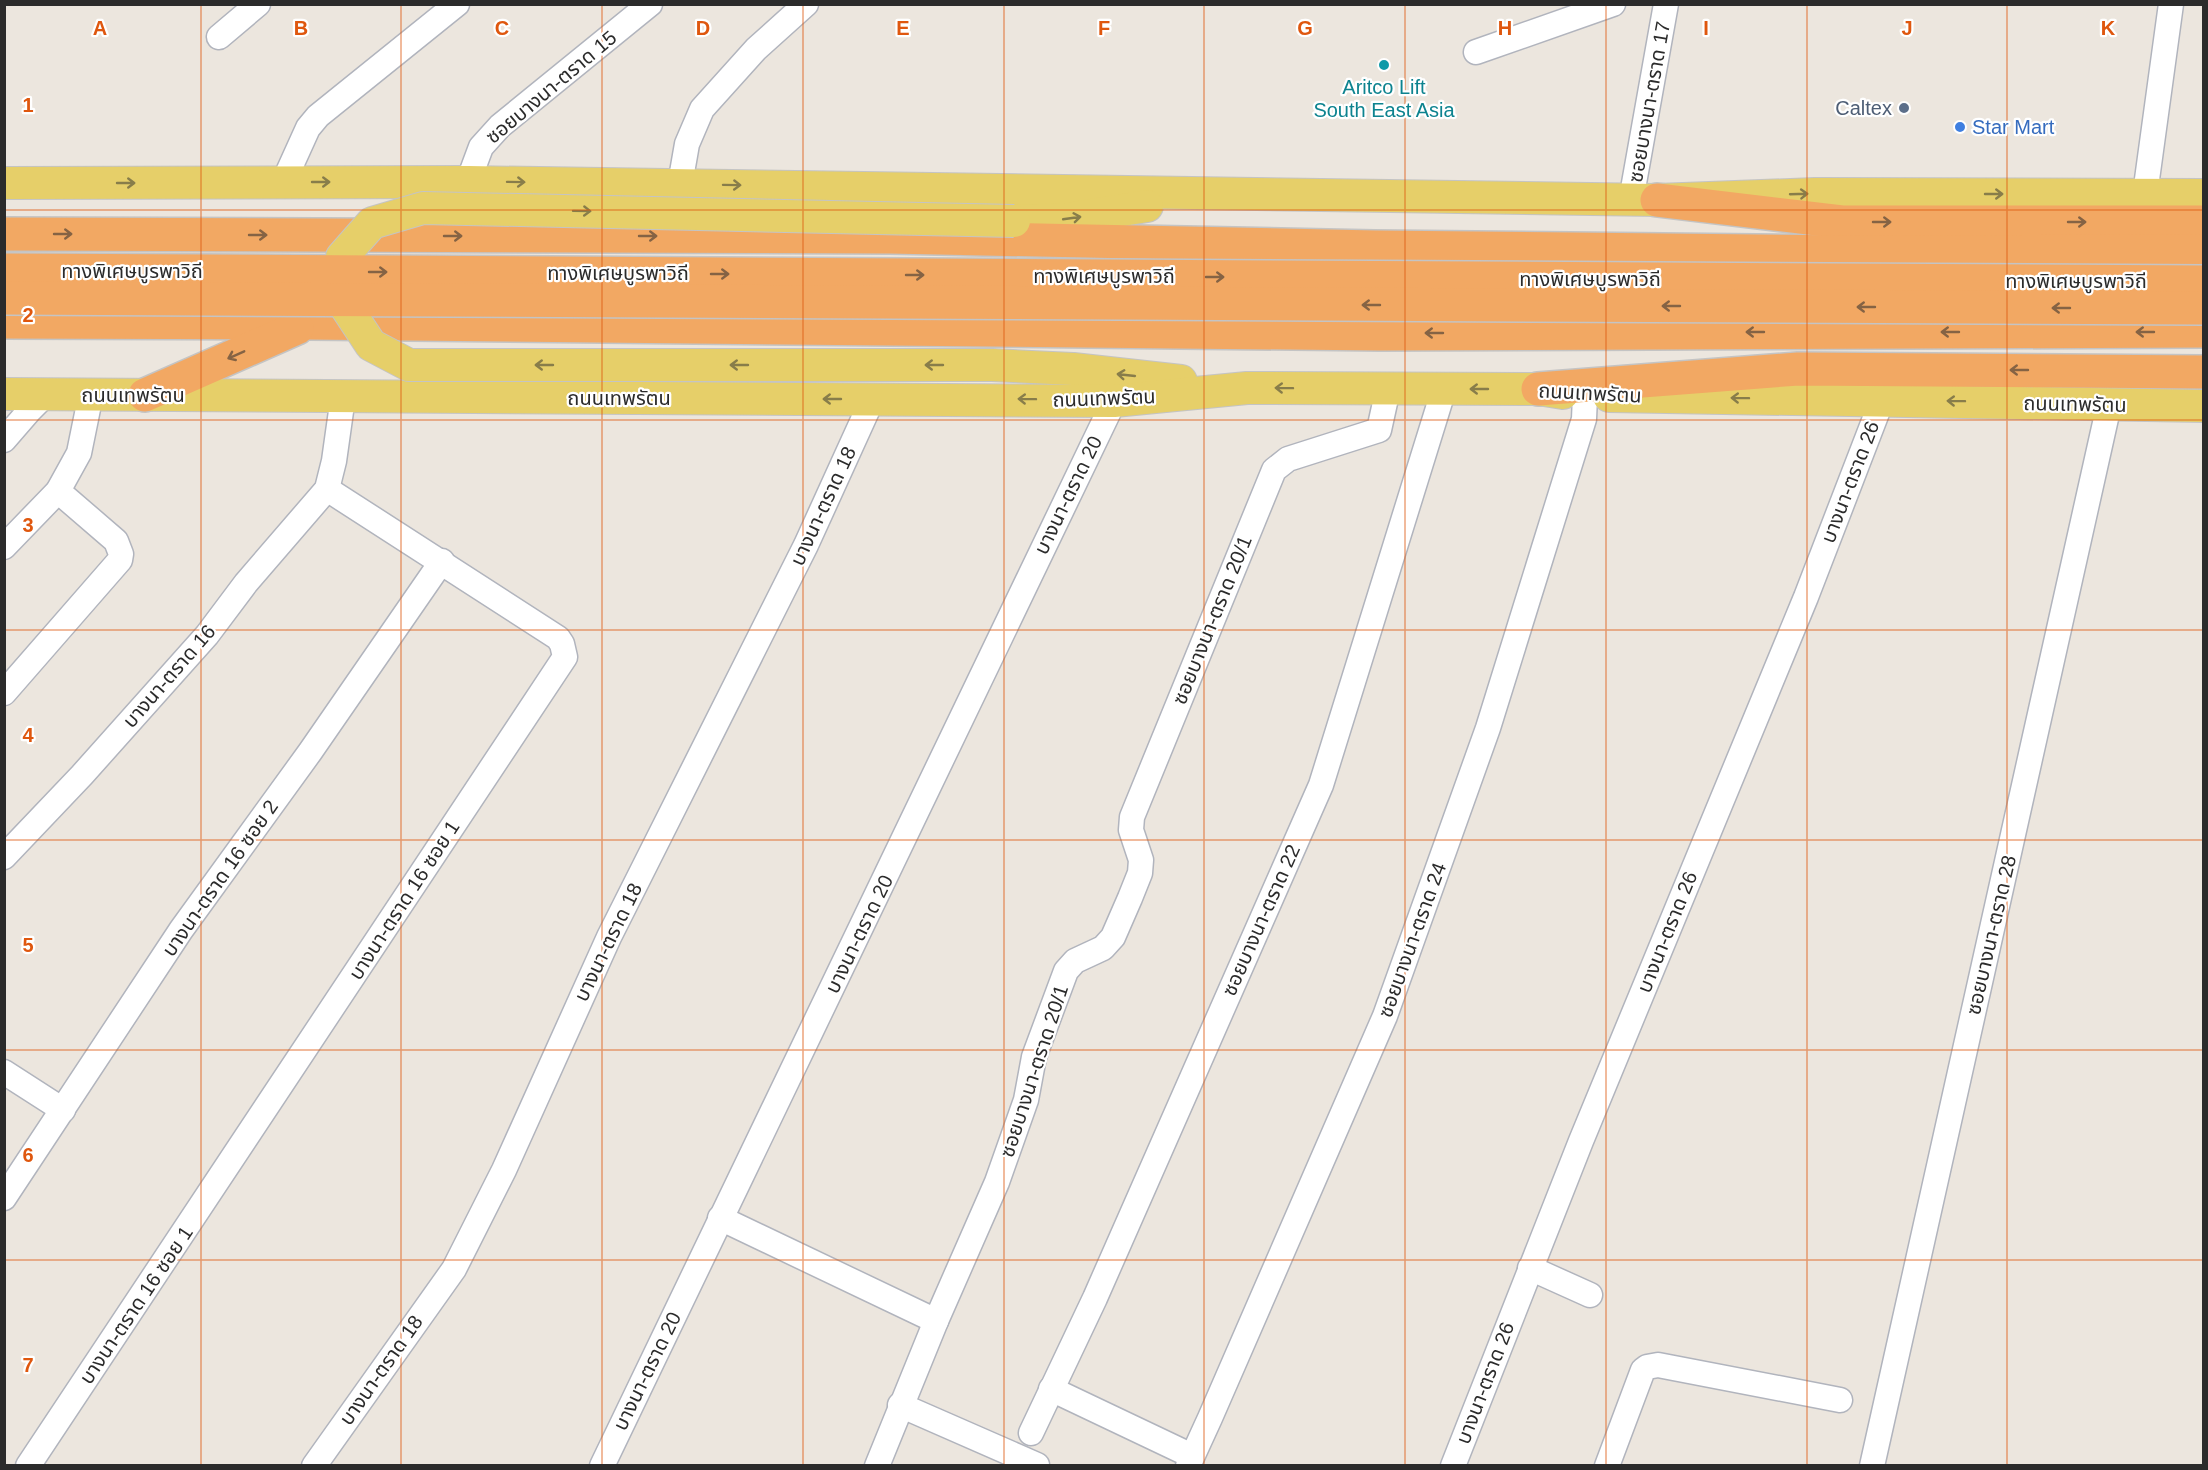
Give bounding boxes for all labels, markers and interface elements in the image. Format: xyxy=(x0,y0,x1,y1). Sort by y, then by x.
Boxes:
text: A xyxy=(93,17,107,39)
text: B xyxy=(294,17,308,39)
text: C xyxy=(495,17,509,39)
text: D xyxy=(696,17,710,39)
text: E xyxy=(896,17,910,39)
text: F xyxy=(1098,17,1110,39)
text: G xyxy=(1297,17,1313,39)
text: H xyxy=(1498,17,1512,39)
text: I xyxy=(1703,17,1709,39)
text: J xyxy=(1901,17,1913,39)
text: K xyxy=(2101,17,2116,39)
street label: ซอยบางนา-ตราด 17 xyxy=(1624,20,1674,184)
street label: ซอยบางนา-ตราด 15 xyxy=(481,26,621,148)
marker: Aritco Lift South East Asia xyxy=(1377,58,1391,72)
place label: Aritco Lift South East Asia xyxy=(1313,76,1455,121)
text: 1 xyxy=(22,94,34,116)
place label: Caltex xyxy=(1835,97,1892,119)
marker: Caltex xyxy=(1897,101,1911,115)
place label: Star Mart xyxy=(1972,116,2055,138)
marker: Star Mart xyxy=(1953,120,1967,134)
one-way arrow xyxy=(310,176,330,188)
one-way arrow xyxy=(505,176,525,188)
one-way arrow xyxy=(115,177,135,189)
one-way arrow xyxy=(721,179,741,191)
one-way arrow xyxy=(1983,188,2003,200)
one-way arrow xyxy=(1788,189,1808,200)
one-way arrow xyxy=(571,206,591,217)
one-way arrow xyxy=(1062,213,1081,224)
one-way arrow xyxy=(1871,216,1891,228)
one-way arrow xyxy=(2066,216,2086,228)
one-way arrow xyxy=(52,228,72,240)
one-way arrow xyxy=(247,229,267,241)
one-way arrow xyxy=(442,230,462,242)
one-way arrow xyxy=(637,230,657,242)
street label: ทางพิเศษบูรพาวิถี xyxy=(61,260,203,284)
street label: ทางพิเศษบูรพาวิถี xyxy=(547,262,689,286)
street label: ทางพิเศษบูรพาวิถี xyxy=(1033,265,1175,289)
one-way arrow xyxy=(367,266,387,278)
one-way arrow xyxy=(709,268,729,280)
street label: ทางพิเศษบูรพาวิถี xyxy=(1519,268,1661,292)
one-way arrow xyxy=(904,269,924,281)
street label: ทางพิเศษบูรพาวิถี xyxy=(2005,270,2147,294)
one-way arrow xyxy=(1204,271,1224,283)
one-way arrow xyxy=(1362,299,1382,311)
one-way arrow xyxy=(1662,300,1682,312)
one-way arrow xyxy=(1857,301,1877,313)
one-way arrow xyxy=(2052,302,2072,314)
text: 2 xyxy=(22,304,34,326)
one-way arrow xyxy=(1746,326,1766,338)
one-way arrow xyxy=(1941,326,1961,338)
one-way arrow xyxy=(2136,326,2156,338)
one-way arrow xyxy=(1425,327,1445,339)
one-way arrow xyxy=(228,349,246,361)
one-way arrow xyxy=(534,359,554,371)
one-way arrow xyxy=(729,359,749,371)
one-way arrow xyxy=(924,359,944,371)
one-way arrow xyxy=(2010,364,2030,376)
one-way arrow xyxy=(1117,369,1137,380)
street label: ถนนเทพรัตน xyxy=(1538,379,1642,407)
one-way arrow xyxy=(1275,382,1295,394)
one-way arrow xyxy=(1470,383,1490,395)
street label: ถนนเทพรัตน xyxy=(81,384,185,406)
street label: ถนนเทพรัตน xyxy=(1052,385,1156,411)
street label: ถนนเทพรัตน xyxy=(567,387,671,409)
one-way arrow xyxy=(1731,392,1751,404)
street label: ถนนเทพรัตน xyxy=(2023,392,2127,416)
one-way arrow xyxy=(822,394,842,405)
one-way arrow xyxy=(1017,394,1037,405)
one-way arrow xyxy=(1947,396,1967,407)
street label: บางนา-ตราด 26 xyxy=(1817,418,1883,546)
street label: บางนา-ตราด 20 xyxy=(1030,432,1106,558)
street label: บางนา-ตราด 18 xyxy=(786,443,860,569)
text: 3 xyxy=(22,514,34,536)
street label: ซอยบางนา-ตราด 20/1 xyxy=(1168,532,1256,708)
street label: บางนา-ตราด 16 xyxy=(118,620,220,732)
text: 4 xyxy=(22,724,34,746)
street label: บางนา-ตราด 16 ซอย 2 xyxy=(158,796,282,960)
street label: บางนา-ตราด 16 ซอย 1 xyxy=(344,816,464,984)
street label: ซอยบางนา-ตราด 22 xyxy=(1218,841,1304,999)
street label: ซอยบางนา-ตราด 28 xyxy=(1962,853,2020,1017)
street label: ซอยบางนา-ตราด 24 xyxy=(1374,860,1450,1020)
street label: บางนา-ตราด 26 xyxy=(1633,868,1701,996)
street label: บางนา-ตราด 20 xyxy=(821,871,897,997)
street label: บางนา-ตราด 18 xyxy=(570,879,646,1005)
text: 5 xyxy=(22,934,34,956)
street label: ซอยบางนา-ตราด 20/1 xyxy=(996,982,1072,1160)
text: 6 xyxy=(22,1144,34,1166)
street label: บางนา-ตราด 16 ซอย 1 xyxy=(75,1222,197,1388)
street label: บางนา-ตราด 20 xyxy=(609,1308,685,1434)
street label: บางนา-ตราด 18 xyxy=(335,1311,427,1429)
street label: บางนา-ตราด 26 xyxy=(1452,1319,1518,1447)
text: 7 xyxy=(22,1354,34,1376)

